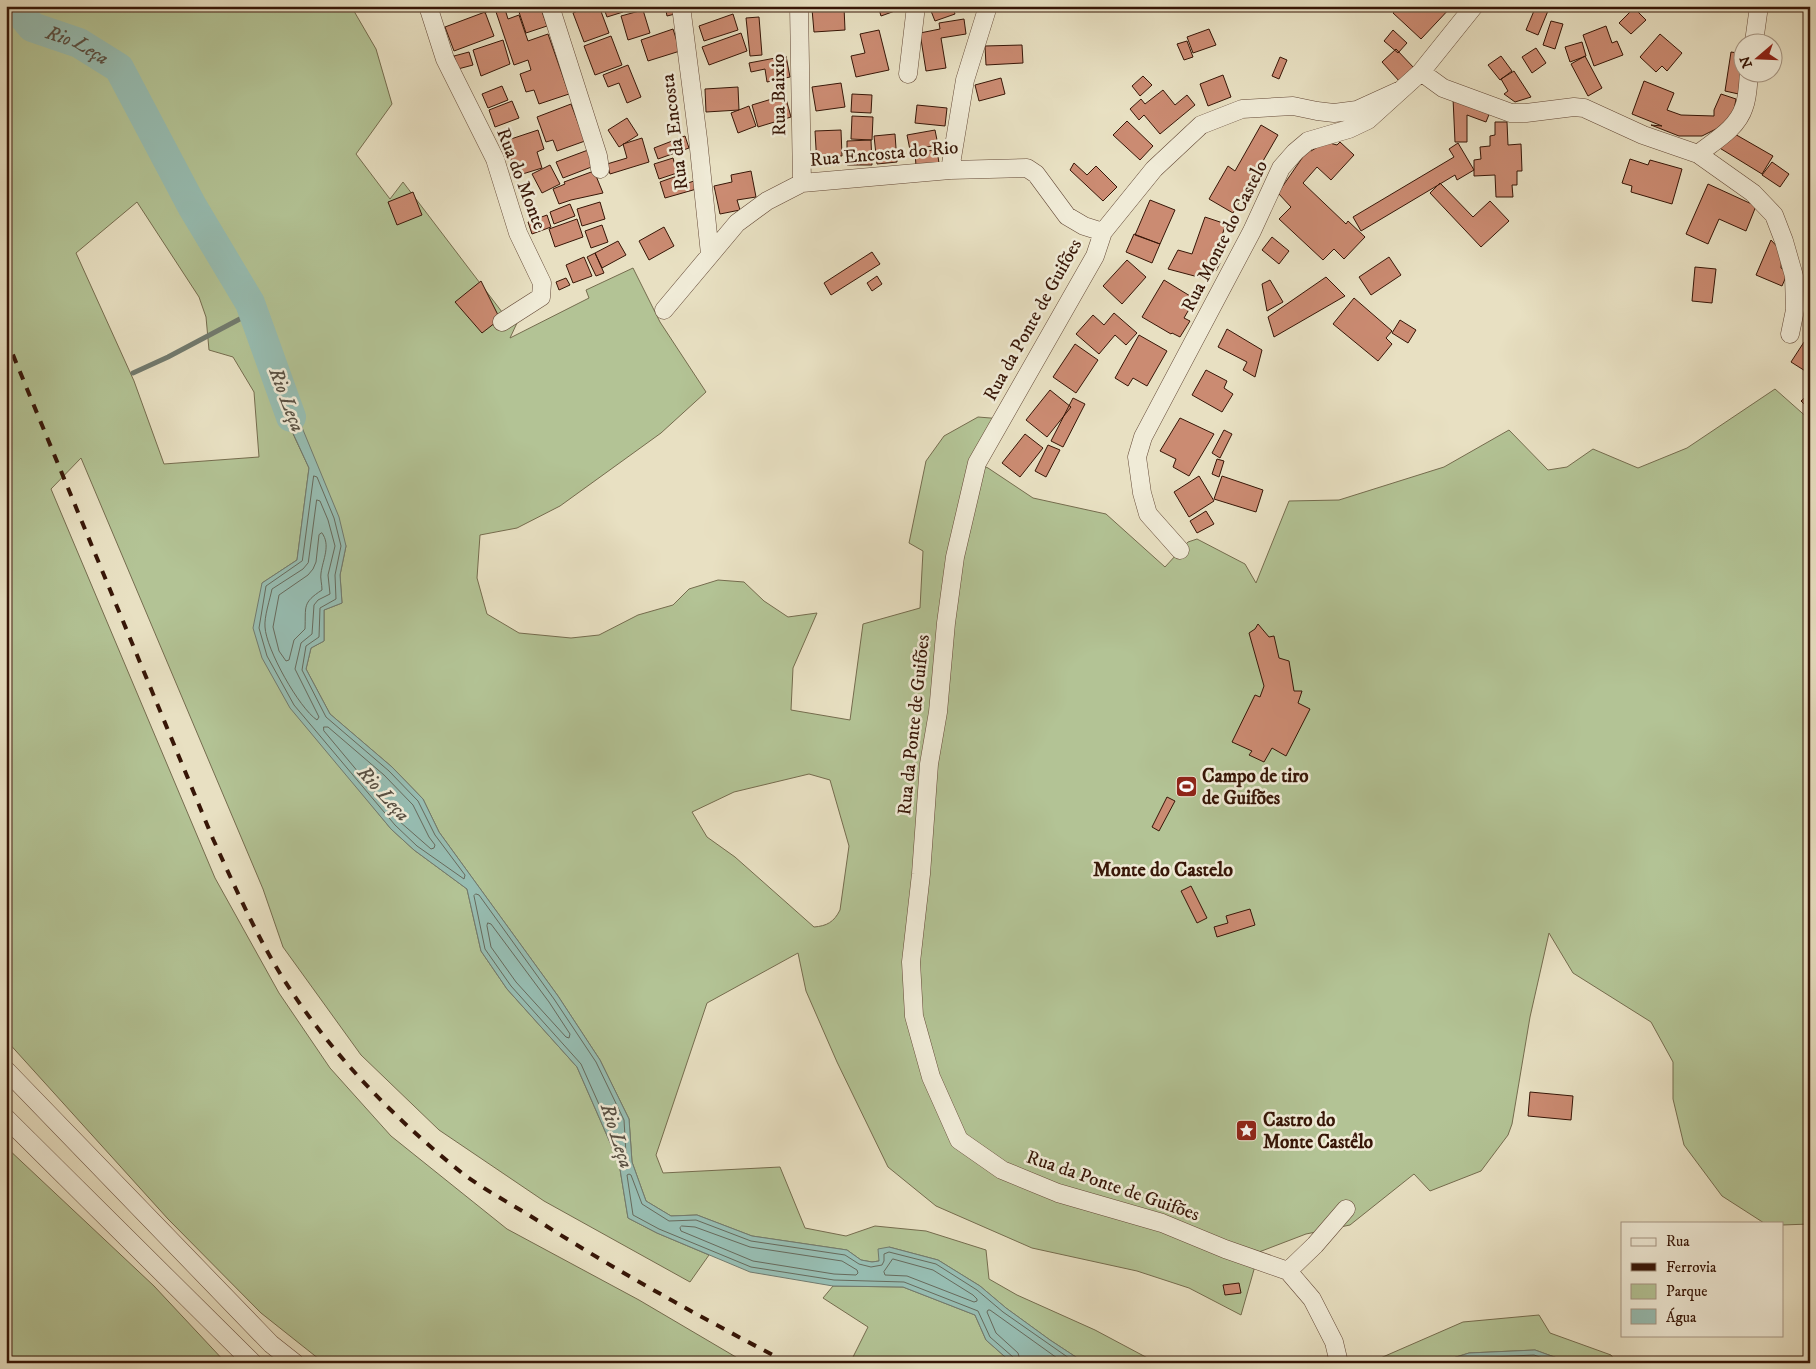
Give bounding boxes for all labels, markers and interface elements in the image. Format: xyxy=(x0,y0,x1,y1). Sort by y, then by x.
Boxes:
water label: Rio Leça xyxy=(42,20,113,71)
north arrow xyxy=(1734,32,1784,82)
text: N xyxy=(1736,53,1757,70)
street label: Rua Baixio xyxy=(767,54,791,136)
street label: Rua da Encosta xyxy=(656,73,694,191)
street label: Rua do Monte xyxy=(491,125,551,233)
street label: Rua Encosta do Rio xyxy=(809,136,959,172)
street label: Rua Monte do Castelo xyxy=(1177,156,1273,316)
street label: Rua da Ponte de Guifões xyxy=(979,235,1087,405)
water label: Rio Leça xyxy=(262,363,310,436)
street label: Rua da Ponte de Guifões xyxy=(893,634,935,816)
water label: Rio Leça xyxy=(351,760,415,827)
place label: Campo de tiro de Guifões xyxy=(1202,765,1309,810)
sports icon: Campo de tiro de Guifões xyxy=(1174,775,1198,799)
district label: Monte do Castelo xyxy=(1093,858,1233,883)
water label: Rio Leça xyxy=(593,1099,638,1172)
place label: Castro do Monte Castêlo xyxy=(1263,1109,1373,1154)
place icon: Castro do Monte Castêlo xyxy=(1235,1119,1259,1143)
street label: Rua da Ponte de Guifões xyxy=(1023,1146,1203,1226)
legend xyxy=(1621,1222,1784,1336)
text: Rua xyxy=(1666,1232,1690,1251)
text: Ferrovia xyxy=(1666,1258,1717,1277)
text: Parque xyxy=(1666,1282,1707,1301)
text: Água xyxy=(1666,1307,1697,1327)

